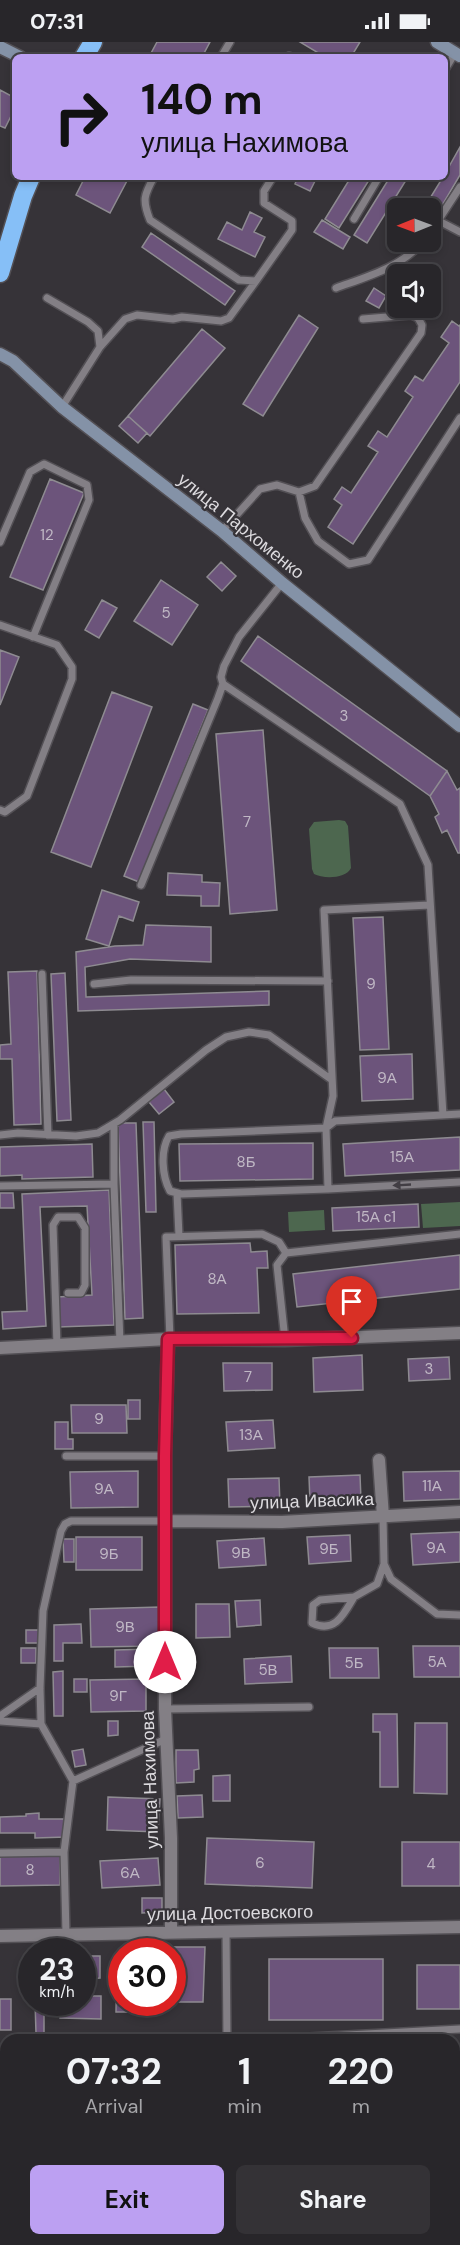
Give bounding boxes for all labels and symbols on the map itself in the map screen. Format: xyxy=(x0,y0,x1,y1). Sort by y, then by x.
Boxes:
north arrow xyxy=(387,198,441,252)
street label: улица Пархоменко xyxy=(173,468,309,584)
house number: 12 xyxy=(40,525,54,545)
house number: 5 xyxy=(161,603,171,623)
house number: 3 xyxy=(340,706,348,726)
house number: 7 xyxy=(243,812,251,832)
house number: 9 xyxy=(366,974,376,994)
house number: 9А xyxy=(377,1068,397,1088)
house number: 15А xyxy=(390,1147,414,1167)
house number: 8Б xyxy=(237,1152,256,1172)
one-way arrow xyxy=(392,1180,411,1189)
house number: 15А с1 xyxy=(356,1207,396,1227)
house number: 8А xyxy=(207,1269,227,1289)
pin xyxy=(326,1276,377,1338)
house number: 3 xyxy=(425,1359,433,1379)
house number: 7 xyxy=(244,1367,252,1387)
house number: 9 xyxy=(94,1409,104,1429)
house number: 13А xyxy=(239,1425,263,1445)
house number: 11А xyxy=(422,1476,442,1496)
house number: 9А xyxy=(94,1479,114,1499)
street label: улица Ивасика xyxy=(250,1487,375,1515)
house number: 9А xyxy=(426,1538,446,1558)
house number: 9Б xyxy=(319,1539,339,1559)
house number: 9В xyxy=(231,1543,251,1563)
house number: 9Б xyxy=(99,1544,119,1564)
house number: 9В xyxy=(115,1617,135,1637)
position arrow xyxy=(133,1630,197,1694)
house number: 5А xyxy=(427,1652,447,1672)
house number: 5Б xyxy=(345,1653,364,1673)
house number: 5В xyxy=(258,1660,278,1680)
house number: 9Г xyxy=(109,1686,127,1706)
street label: улица Нахимова xyxy=(136,1710,164,1849)
house number: 6 xyxy=(255,1853,265,1873)
house number: 4 xyxy=(426,1854,436,1874)
house number: 8 xyxy=(25,1860,35,1880)
house number: 6А xyxy=(120,1863,140,1883)
street label: улица Достоевского xyxy=(147,1900,313,1926)
speed limit sign: 30 xyxy=(108,1938,186,2016)

